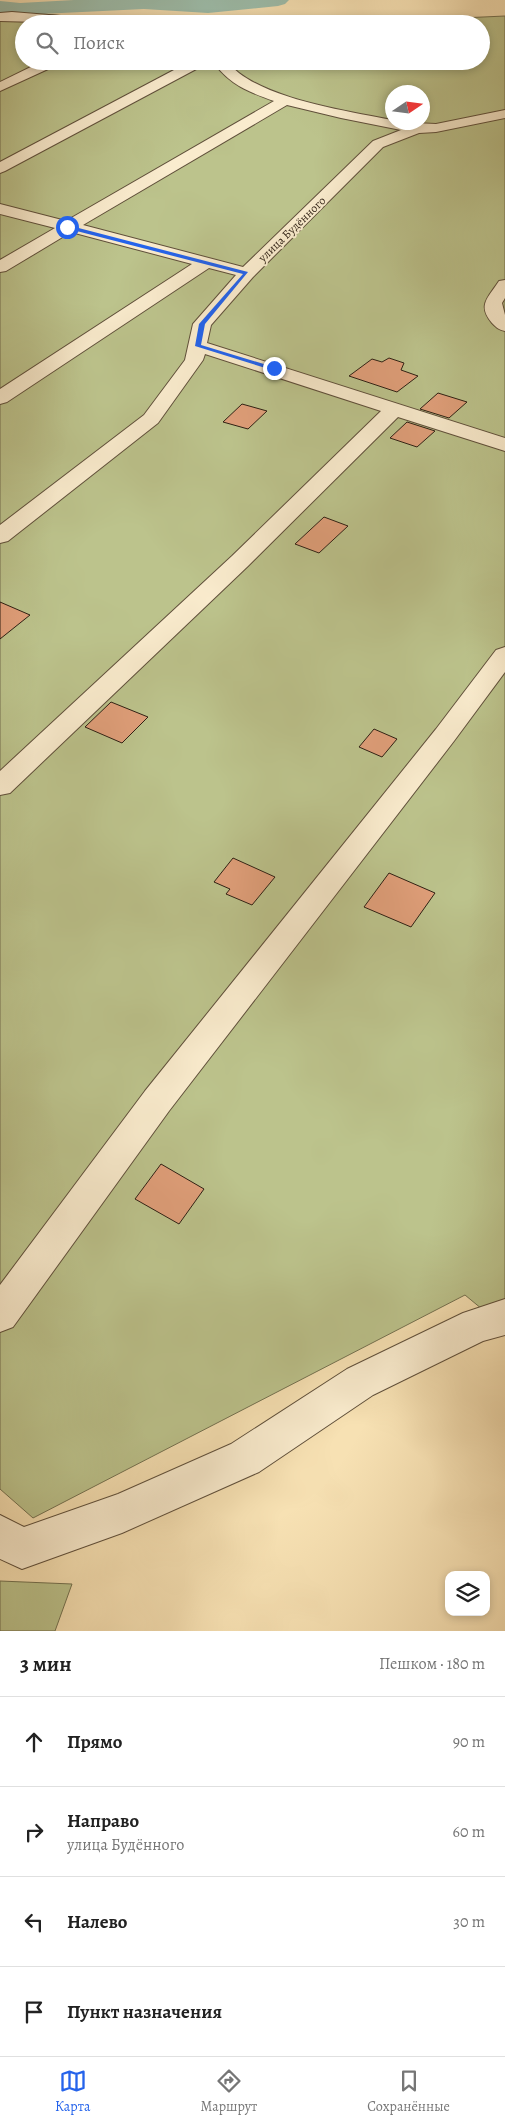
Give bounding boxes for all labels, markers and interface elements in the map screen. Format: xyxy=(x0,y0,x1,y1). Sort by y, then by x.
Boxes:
search box xyxy=(15,15,490,70)
icon: search xyxy=(33,29,61,57)
text: Поиск xyxy=(73,30,125,56)
north arrow xyxy=(385,85,430,130)
street label: улица Будённого xyxy=(254,193,329,266)
route start xyxy=(56,216,79,239)
route end xyxy=(263,357,286,380)
map controls xyxy=(445,1571,490,1616)
button: layers xyxy=(445,1571,490,1616)
text: 3 мин xyxy=(20,1650,72,1678)
text: Пешком · 180 m xyxy=(379,1653,485,1675)
icon: ahead xyxy=(20,1728,48,1756)
text: Прямо xyxy=(67,1729,122,1755)
text: 90 m xyxy=(453,1731,485,1753)
text: Направо xyxy=(67,1808,139,1834)
icon: right xyxy=(20,1818,48,1846)
text: 60 m xyxy=(453,1821,485,1843)
text: улица Будённого xyxy=(67,1834,184,1856)
icon: left xyxy=(20,1908,48,1936)
text: Налево xyxy=(67,1909,127,1935)
text: 30 m xyxy=(453,1911,485,1933)
icon: arrive xyxy=(20,1998,48,2026)
text: Пункт назначения xyxy=(67,1999,222,2025)
tab: Карта xyxy=(55,2067,90,2116)
tab: Маршрут xyxy=(201,2067,257,2116)
tab: Сохранённые xyxy=(367,2067,450,2116)

